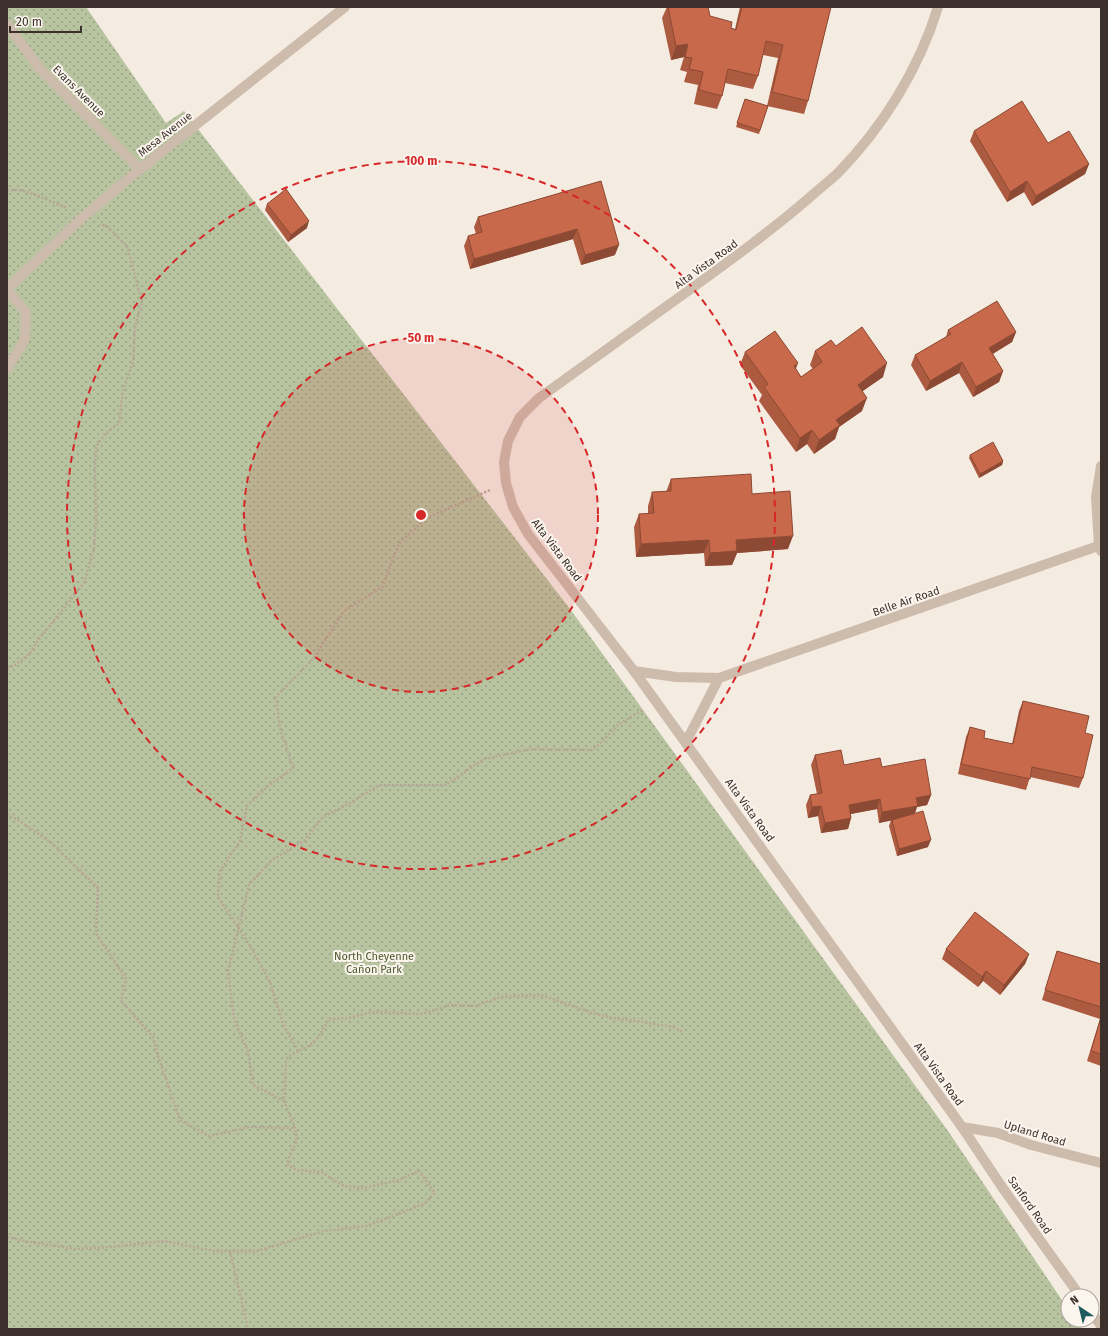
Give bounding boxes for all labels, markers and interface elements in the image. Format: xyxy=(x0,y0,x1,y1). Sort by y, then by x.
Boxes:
scale bar xyxy=(10,8,81,34)
text: 20 m xyxy=(16,15,42,29)
street label: Evans Avenue xyxy=(50,63,107,120)
street label: Mesa Avenue xyxy=(136,109,195,160)
text: 100 m xyxy=(405,154,437,168)
street label: Alta Vista Road xyxy=(672,237,740,292)
text: 50 m xyxy=(408,331,434,345)
centre of rings xyxy=(414,508,428,522)
street label: Alta Vista Road xyxy=(529,517,584,584)
street label: Belle Air Road xyxy=(871,584,941,619)
street label: Alta Vista Road xyxy=(722,776,777,844)
park label: North Cheyenne Cañon Park xyxy=(334,950,414,976)
street label: Alta Vista Road xyxy=(911,1040,966,1108)
street label: Upland Road xyxy=(1002,1118,1067,1149)
street label: Sanford Road xyxy=(1005,1174,1054,1237)
north arrow xyxy=(1060,1288,1100,1328)
text: N xyxy=(1068,1293,1081,1308)

